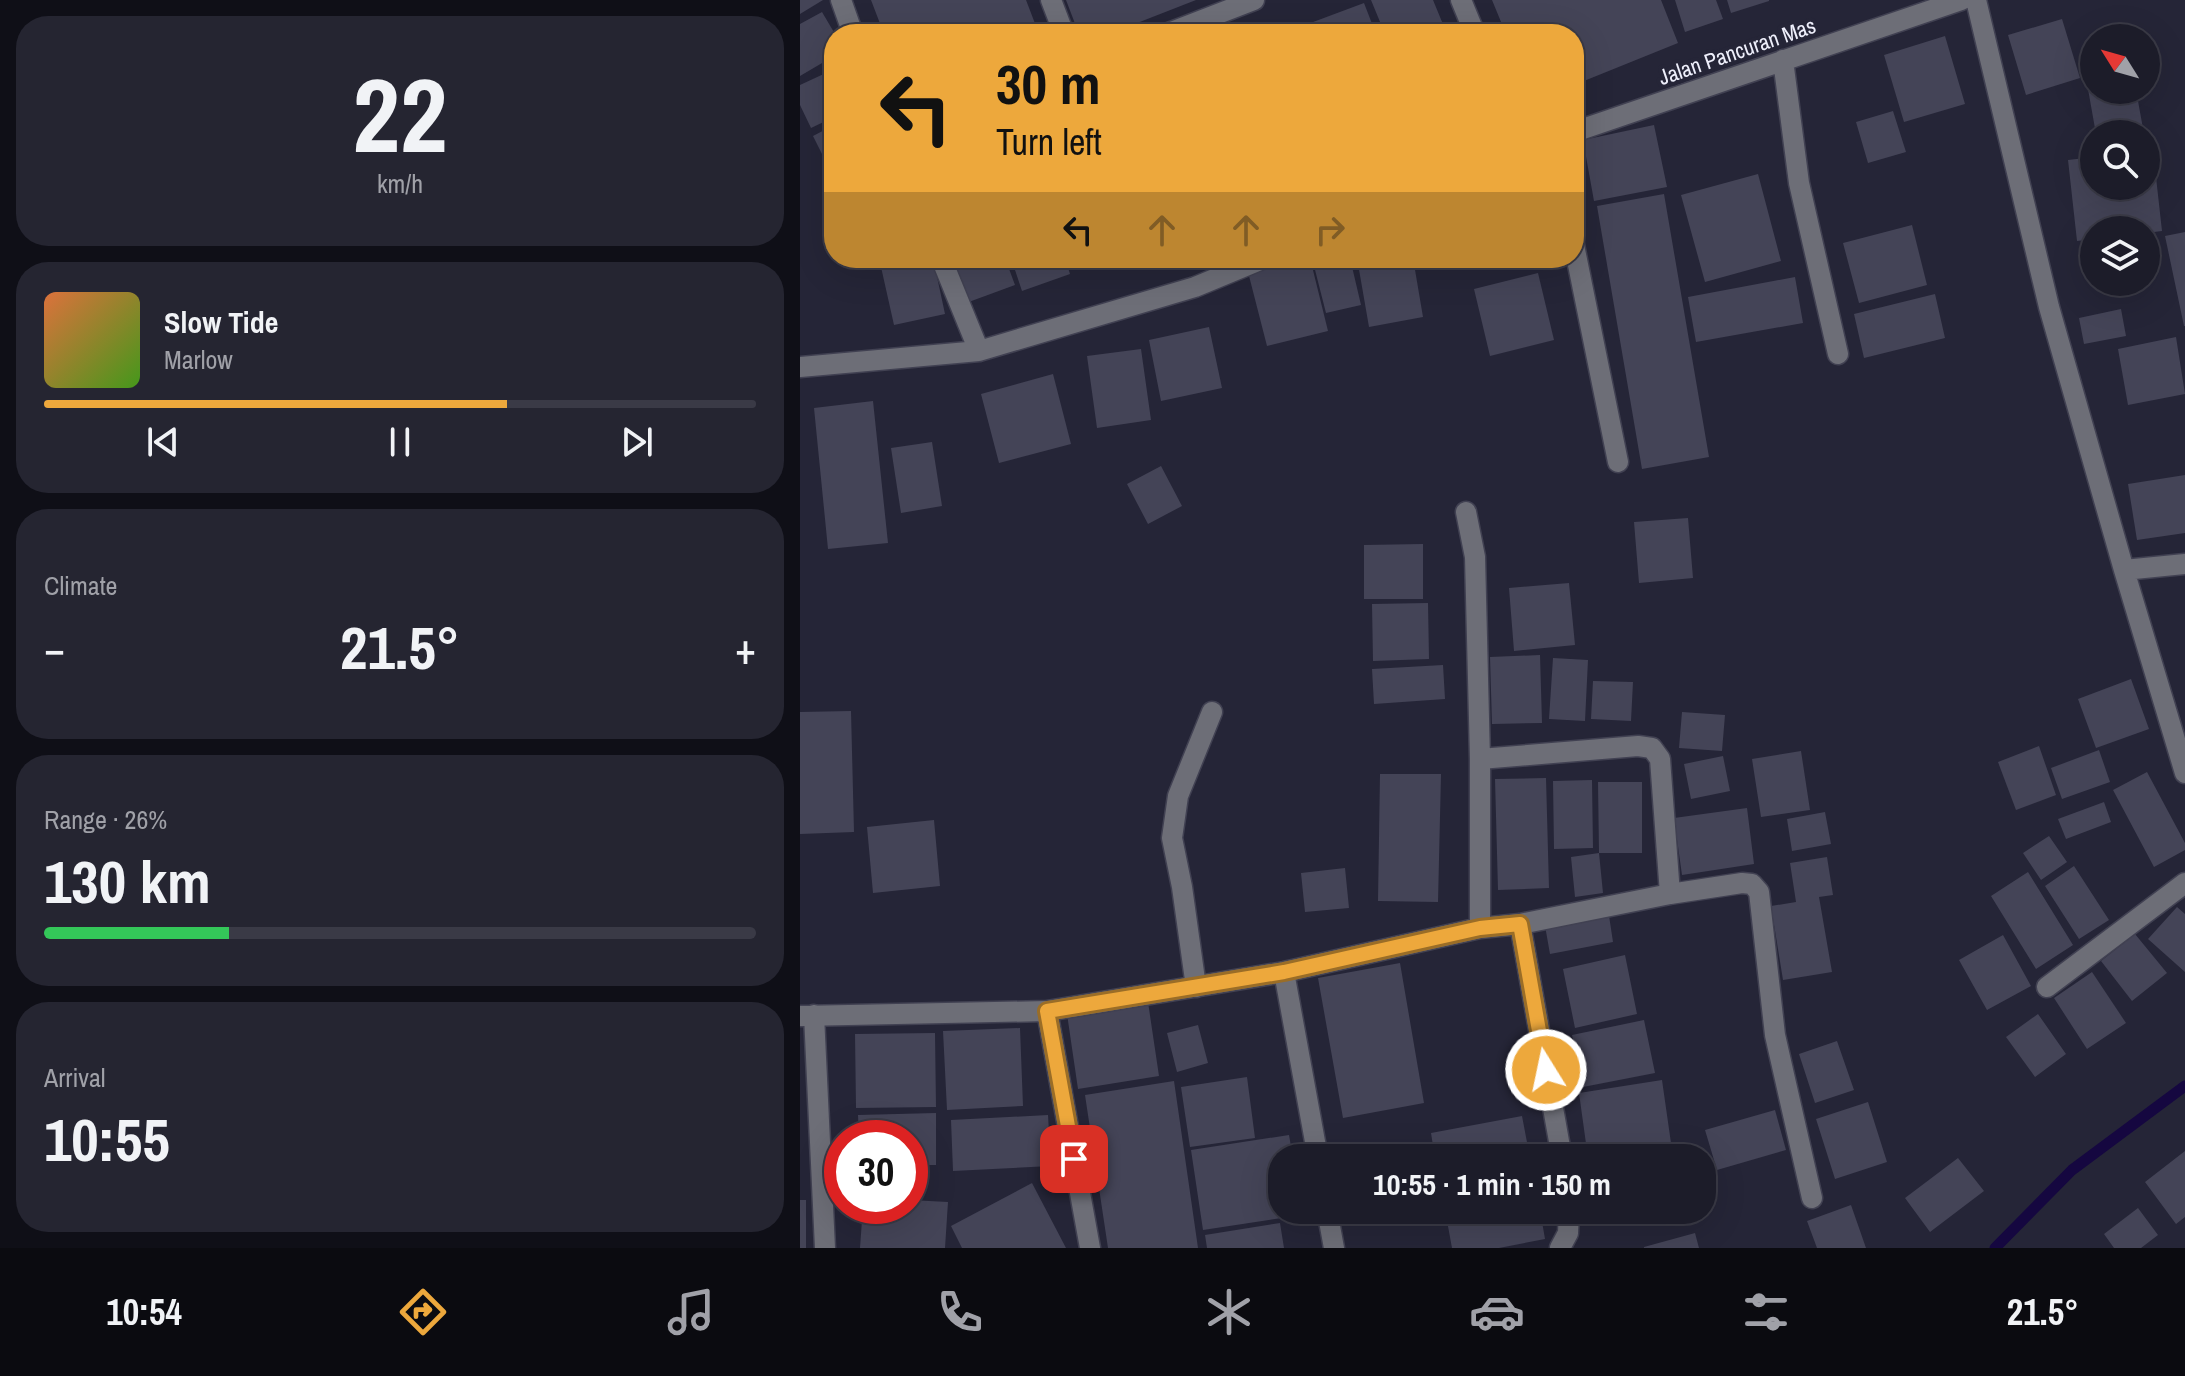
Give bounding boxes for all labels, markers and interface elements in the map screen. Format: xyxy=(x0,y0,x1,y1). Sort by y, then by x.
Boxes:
street label: Jalan Pancuran Mas xyxy=(1654,10,1820,92)
north arrow xyxy=(2080,24,2160,104)
map controls xyxy=(2080,24,2160,296)
text: 22 xyxy=(353,44,447,184)
text: 30 m xyxy=(996,46,1101,121)
icon: left xyxy=(864,56,968,160)
text: Turn left xyxy=(996,118,1102,166)
button: search xyxy=(2080,120,2160,200)
text: km/h xyxy=(377,166,423,201)
icon: left xyxy=(1056,208,1100,252)
icon: ahead xyxy=(1140,208,1184,252)
icon: ahead xyxy=(1224,208,1268,252)
icon: right xyxy=(1308,208,1352,252)
button: layers xyxy=(2080,216,2160,296)
text: Slow Tide xyxy=(164,302,278,342)
text: Marlow xyxy=(164,342,233,377)
icon: previous xyxy=(141,420,185,464)
icon: pause xyxy=(378,420,422,464)
icon: next xyxy=(615,420,659,464)
text: Climate xyxy=(44,568,117,603)
text: 21.5° xyxy=(340,607,460,688)
text: − xyxy=(44,618,65,678)
text: + xyxy=(735,618,756,678)
text: Range · 26% xyxy=(44,802,167,837)
text: 130 km xyxy=(44,841,211,922)
position arrow xyxy=(1504,1028,1588,1112)
text: Arrival xyxy=(44,1060,106,1095)
text: 10:55 xyxy=(44,1099,170,1180)
speed limit sign: 30 xyxy=(824,1120,928,1224)
pin xyxy=(1040,1125,1108,1193)
icon: arrive xyxy=(1052,1137,1096,1181)
text: 10:55 · 1 min · 150 m xyxy=(1373,1164,1611,1204)
icon: directions xyxy=(395,1284,451,1340)
icon: music xyxy=(663,1284,719,1340)
icon: phone xyxy=(932,1284,988,1340)
icon: climate xyxy=(1201,1284,1257,1340)
icon: car xyxy=(1469,1284,1525,1340)
icon: filters xyxy=(1738,1284,1794,1340)
text: 10:54 xyxy=(106,1288,182,1336)
text: 21.5° xyxy=(2007,1288,2079,1336)

